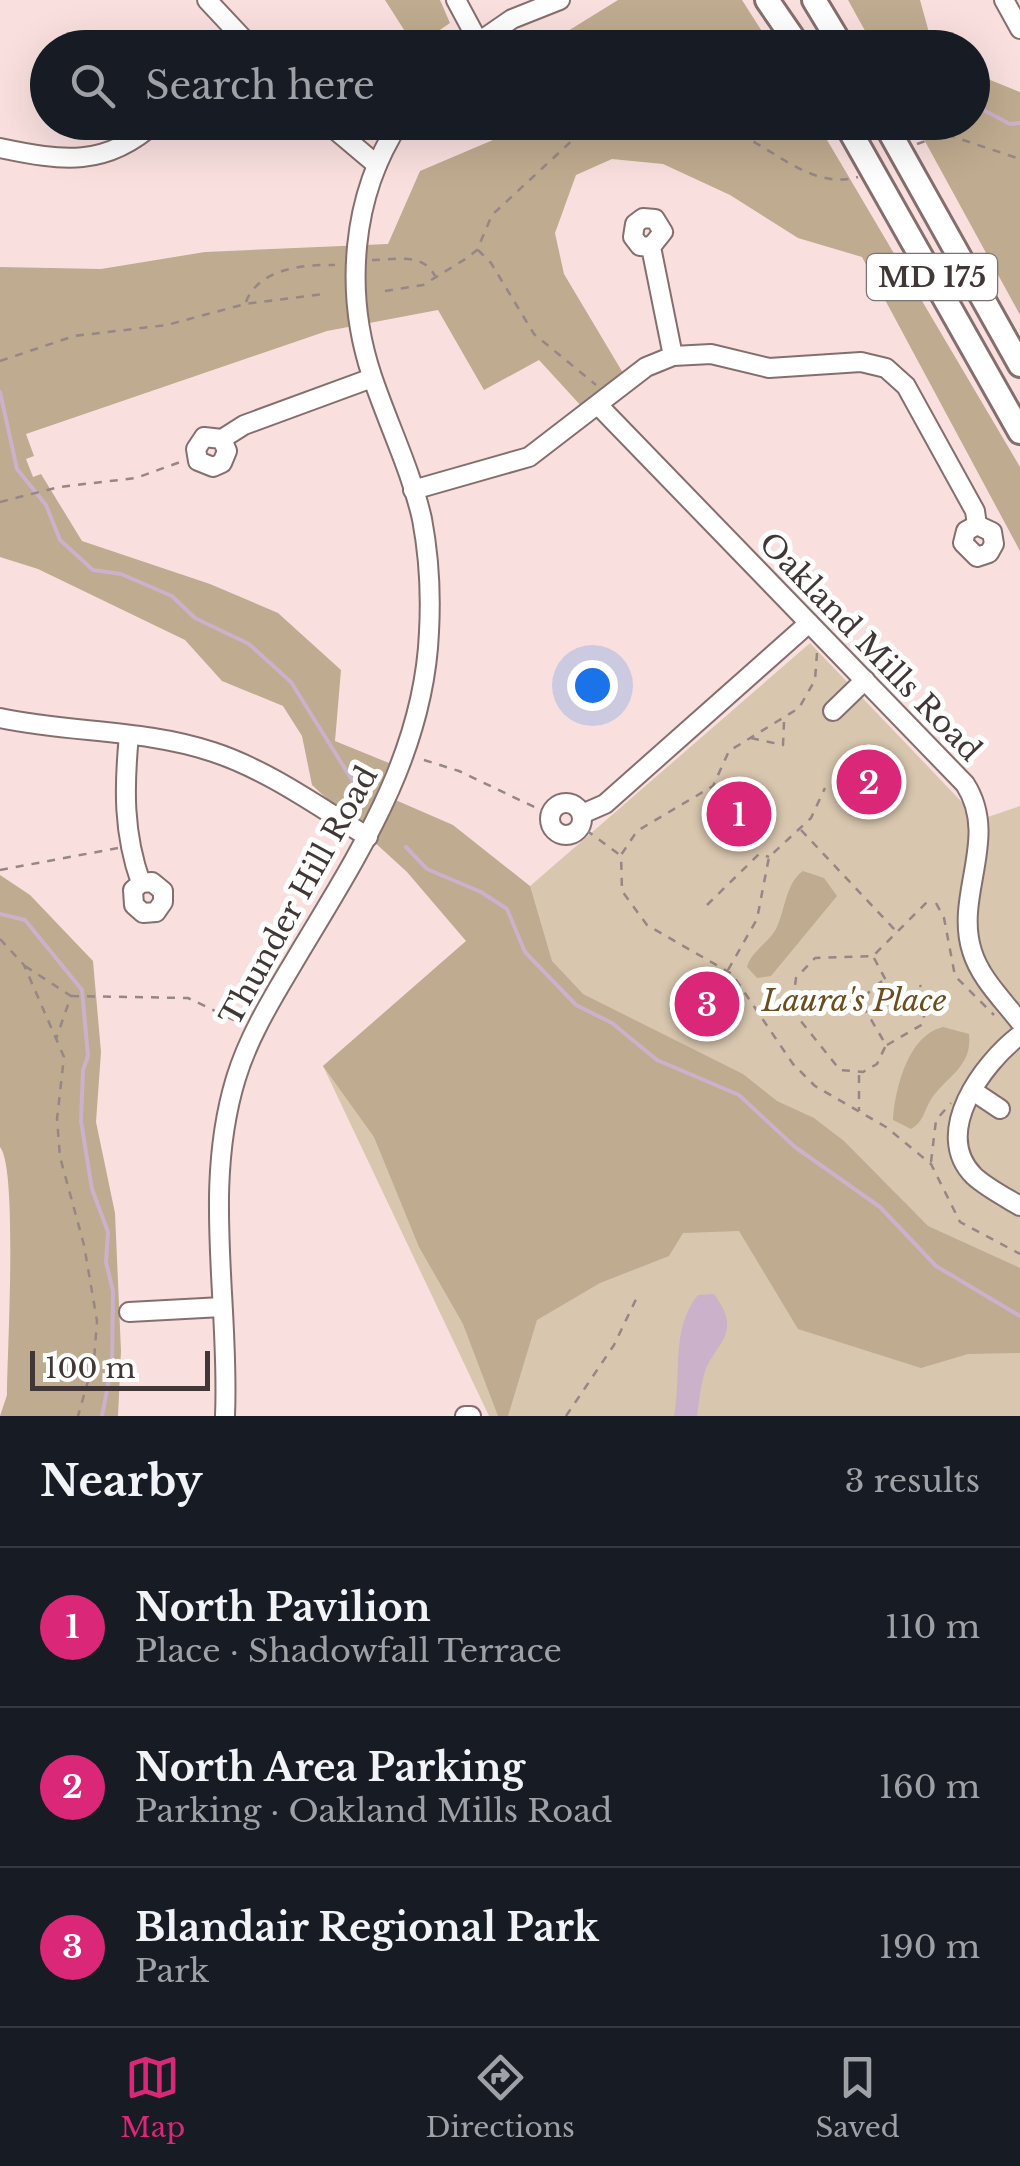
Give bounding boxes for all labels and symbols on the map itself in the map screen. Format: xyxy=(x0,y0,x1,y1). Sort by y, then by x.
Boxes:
road number: MD 175 xyxy=(867,254,997,300)
street label: Oakland Mills Road xyxy=(752,525,989,769)
your location xyxy=(567,660,618,711)
pin: 2 xyxy=(836,744,902,820)
street label: Thunder Hill Road xyxy=(212,760,385,1032)
pin: 1 xyxy=(706,776,772,852)
pin: 3 xyxy=(674,966,740,1042)
park label: Laura's Place xyxy=(761,982,947,1019)
scale bar xyxy=(30,1346,210,1390)

